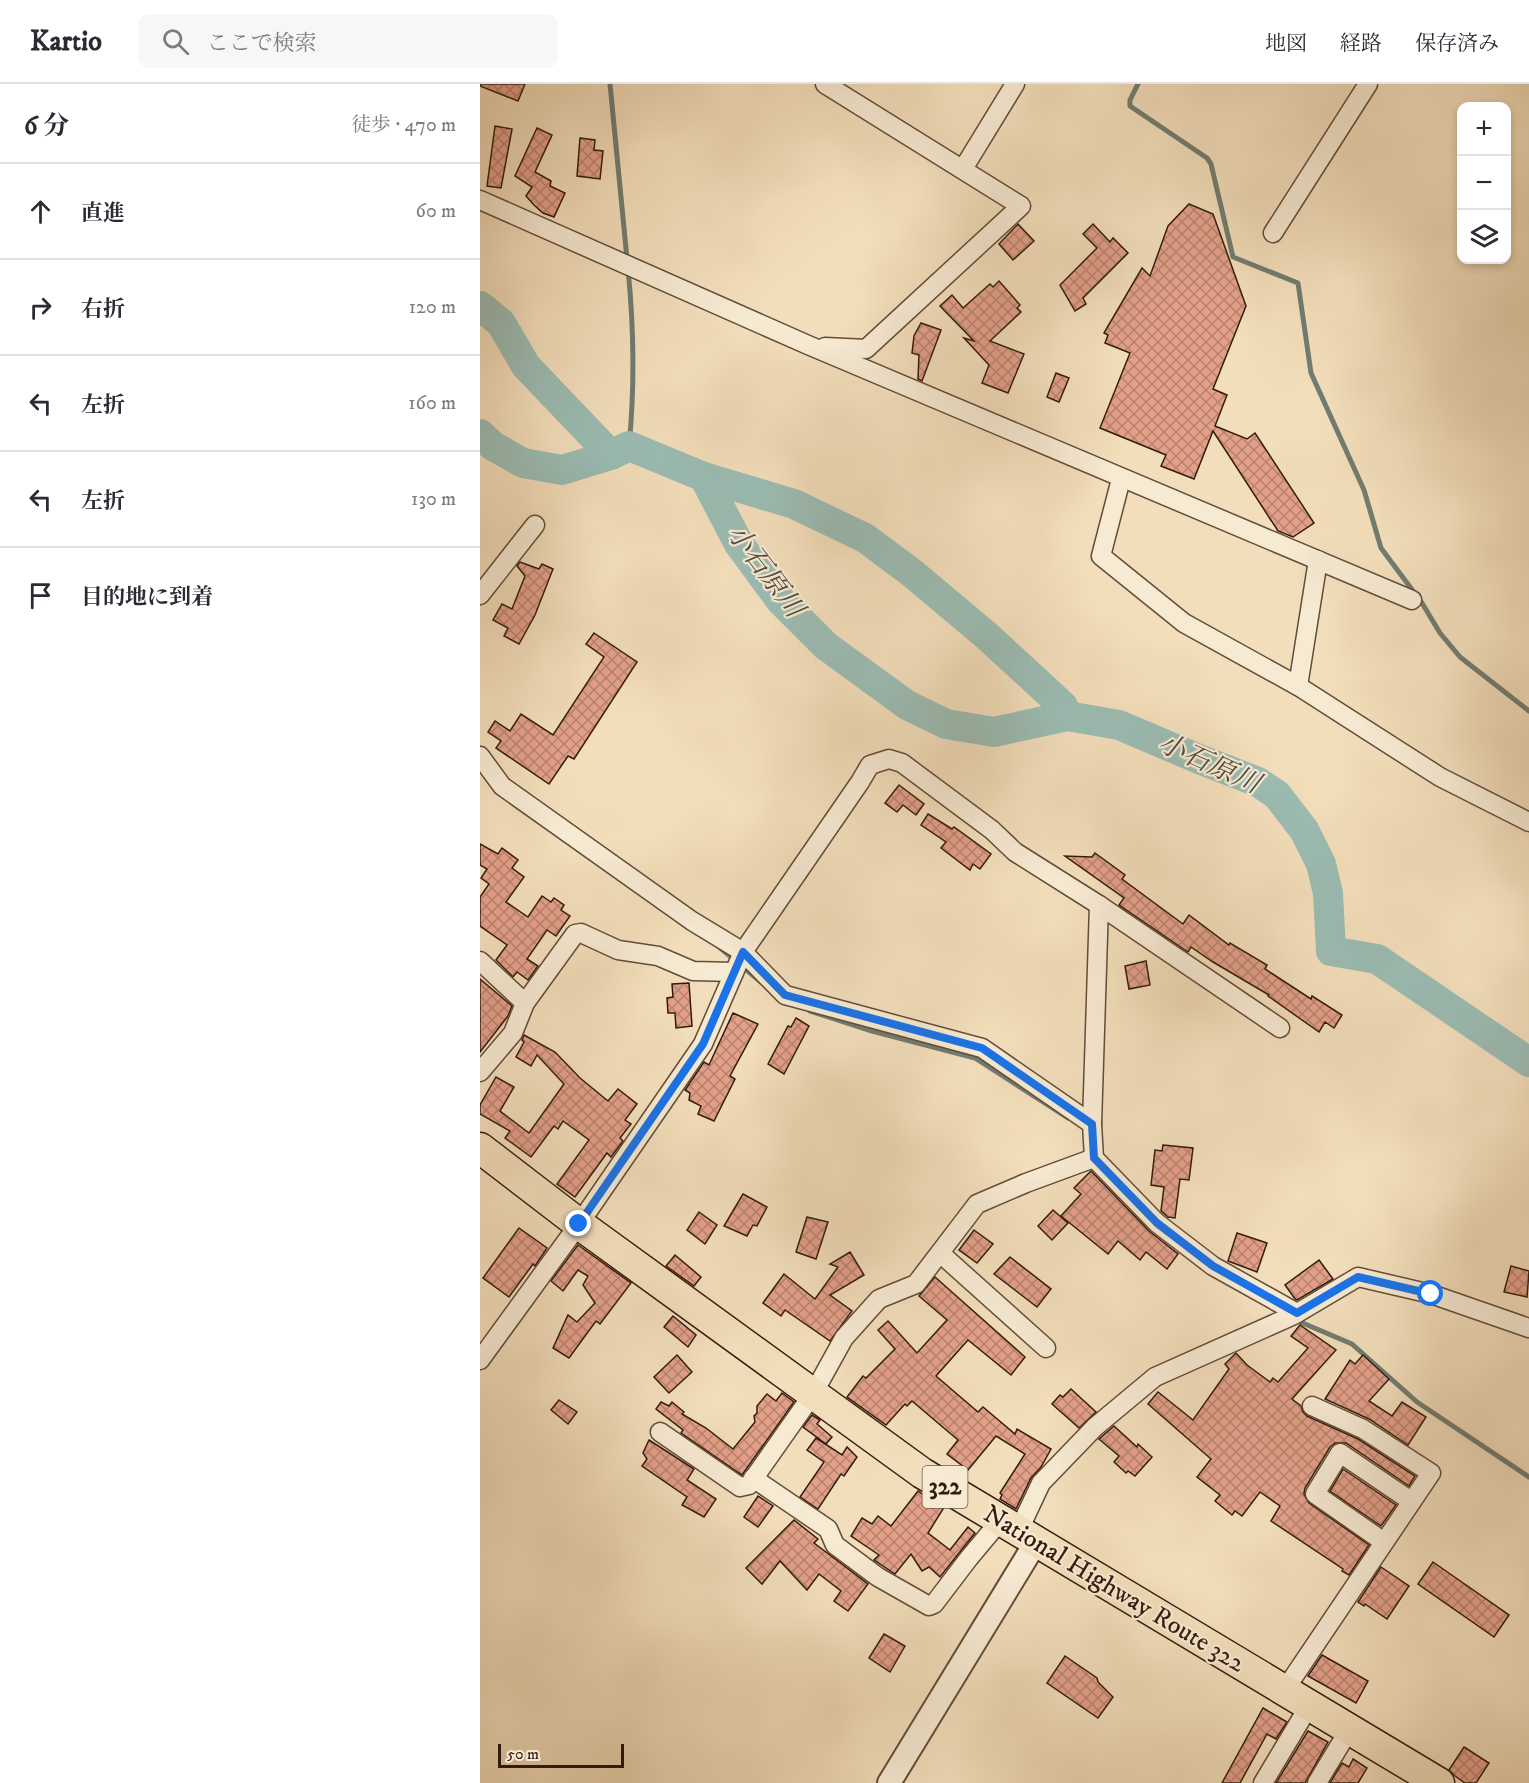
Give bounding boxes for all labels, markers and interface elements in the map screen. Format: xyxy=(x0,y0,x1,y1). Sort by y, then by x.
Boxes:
search box xyxy=(138,14,558,68)
text: Kartio xyxy=(30,24,102,59)
icon: search xyxy=(159,25,192,58)
text: ここで検索 xyxy=(207,30,317,57)
text: 地図 xyxy=(1265,31,1307,57)
text: 経路 xyxy=(1340,31,1382,57)
text: 保存済み xyxy=(1415,31,1499,57)
map controls xyxy=(1457,102,1511,264)
button: + xyxy=(1457,102,1511,156)
text: 6 分 xyxy=(24,110,69,143)
text: 徒歩 · 470 m xyxy=(351,113,456,138)
button: − xyxy=(1457,156,1511,210)
icon: ahead xyxy=(24,195,57,228)
text: 60 m xyxy=(416,199,456,224)
text: 直進 xyxy=(81,200,125,227)
button: layers xyxy=(1457,210,1511,264)
icon: right xyxy=(24,291,57,324)
text: 120 m xyxy=(409,295,456,320)
text: 右折 xyxy=(81,296,125,323)
icon: left xyxy=(24,387,57,420)
text: 160 m xyxy=(408,391,456,416)
text: 左折 xyxy=(81,392,125,419)
icon: left xyxy=(24,483,57,516)
text: 130 m xyxy=(411,487,456,512)
text: 左折 xyxy=(81,488,125,515)
water label: 小石原川 xyxy=(719,518,813,627)
icon: arrive xyxy=(24,579,57,612)
text: 目的地に到着 xyxy=(81,584,213,611)
water label: 小石原川 xyxy=(1153,727,1268,803)
route end xyxy=(565,1210,591,1236)
route start xyxy=(1417,1280,1443,1306)
road number: 322 xyxy=(922,1466,968,1508)
street label: National Highway Route 322 xyxy=(977,1498,1251,1680)
scale bar xyxy=(498,1741,624,1768)
text: 50 m xyxy=(507,1744,539,1764)

